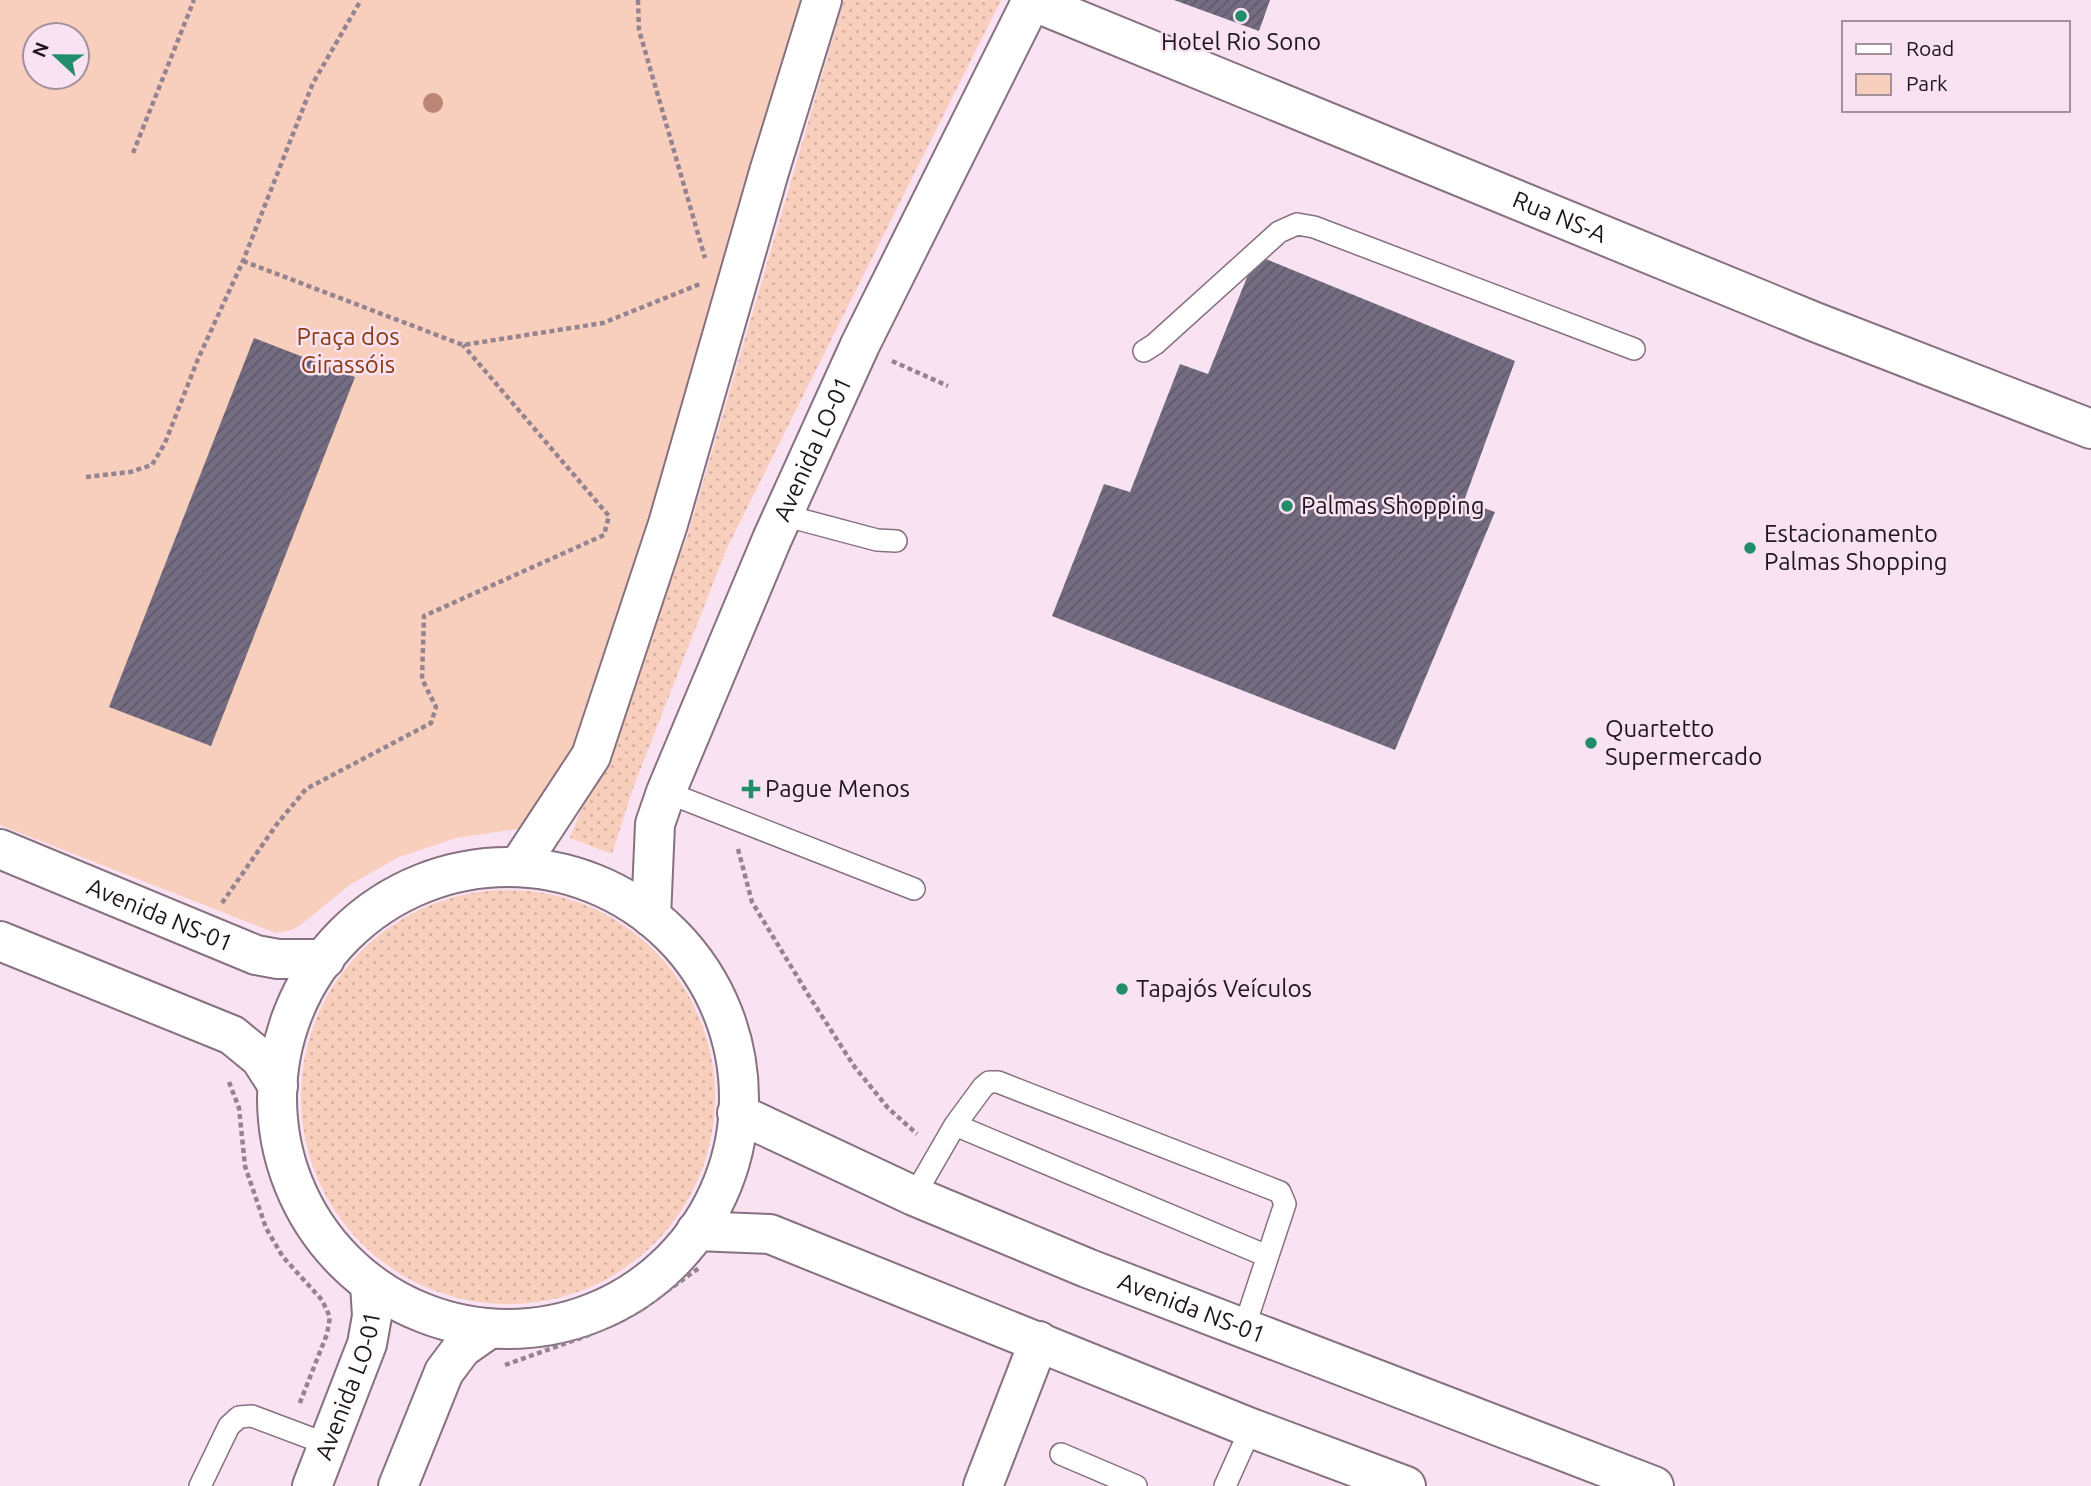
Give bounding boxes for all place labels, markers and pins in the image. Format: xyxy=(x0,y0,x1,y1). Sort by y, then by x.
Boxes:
marker: Hotel Rio Sono xyxy=(1233,8,1249,24)
place label: Hotel Rio Sono xyxy=(1161,28,1321,55)
place label: Palmas Shopping xyxy=(1301,492,1484,519)
marker: Palmas Shopping xyxy=(1279,498,1295,514)
place label: Estacionamento Palmas Shopping xyxy=(1764,520,1947,575)
marker: Estacionamento Palmas Shopping xyxy=(1742,540,1758,556)
place label: Quartetto Supermercado xyxy=(1605,715,1762,770)
marker: Quartetto Supermercado xyxy=(1583,735,1599,751)
place label: Pague Menos xyxy=(765,775,910,802)
marker: Pague Menos xyxy=(743,781,759,797)
place label: Tapajós Veículos xyxy=(1136,975,1312,1002)
marker: Tapajós Veículos xyxy=(1114,981,1130,997)

